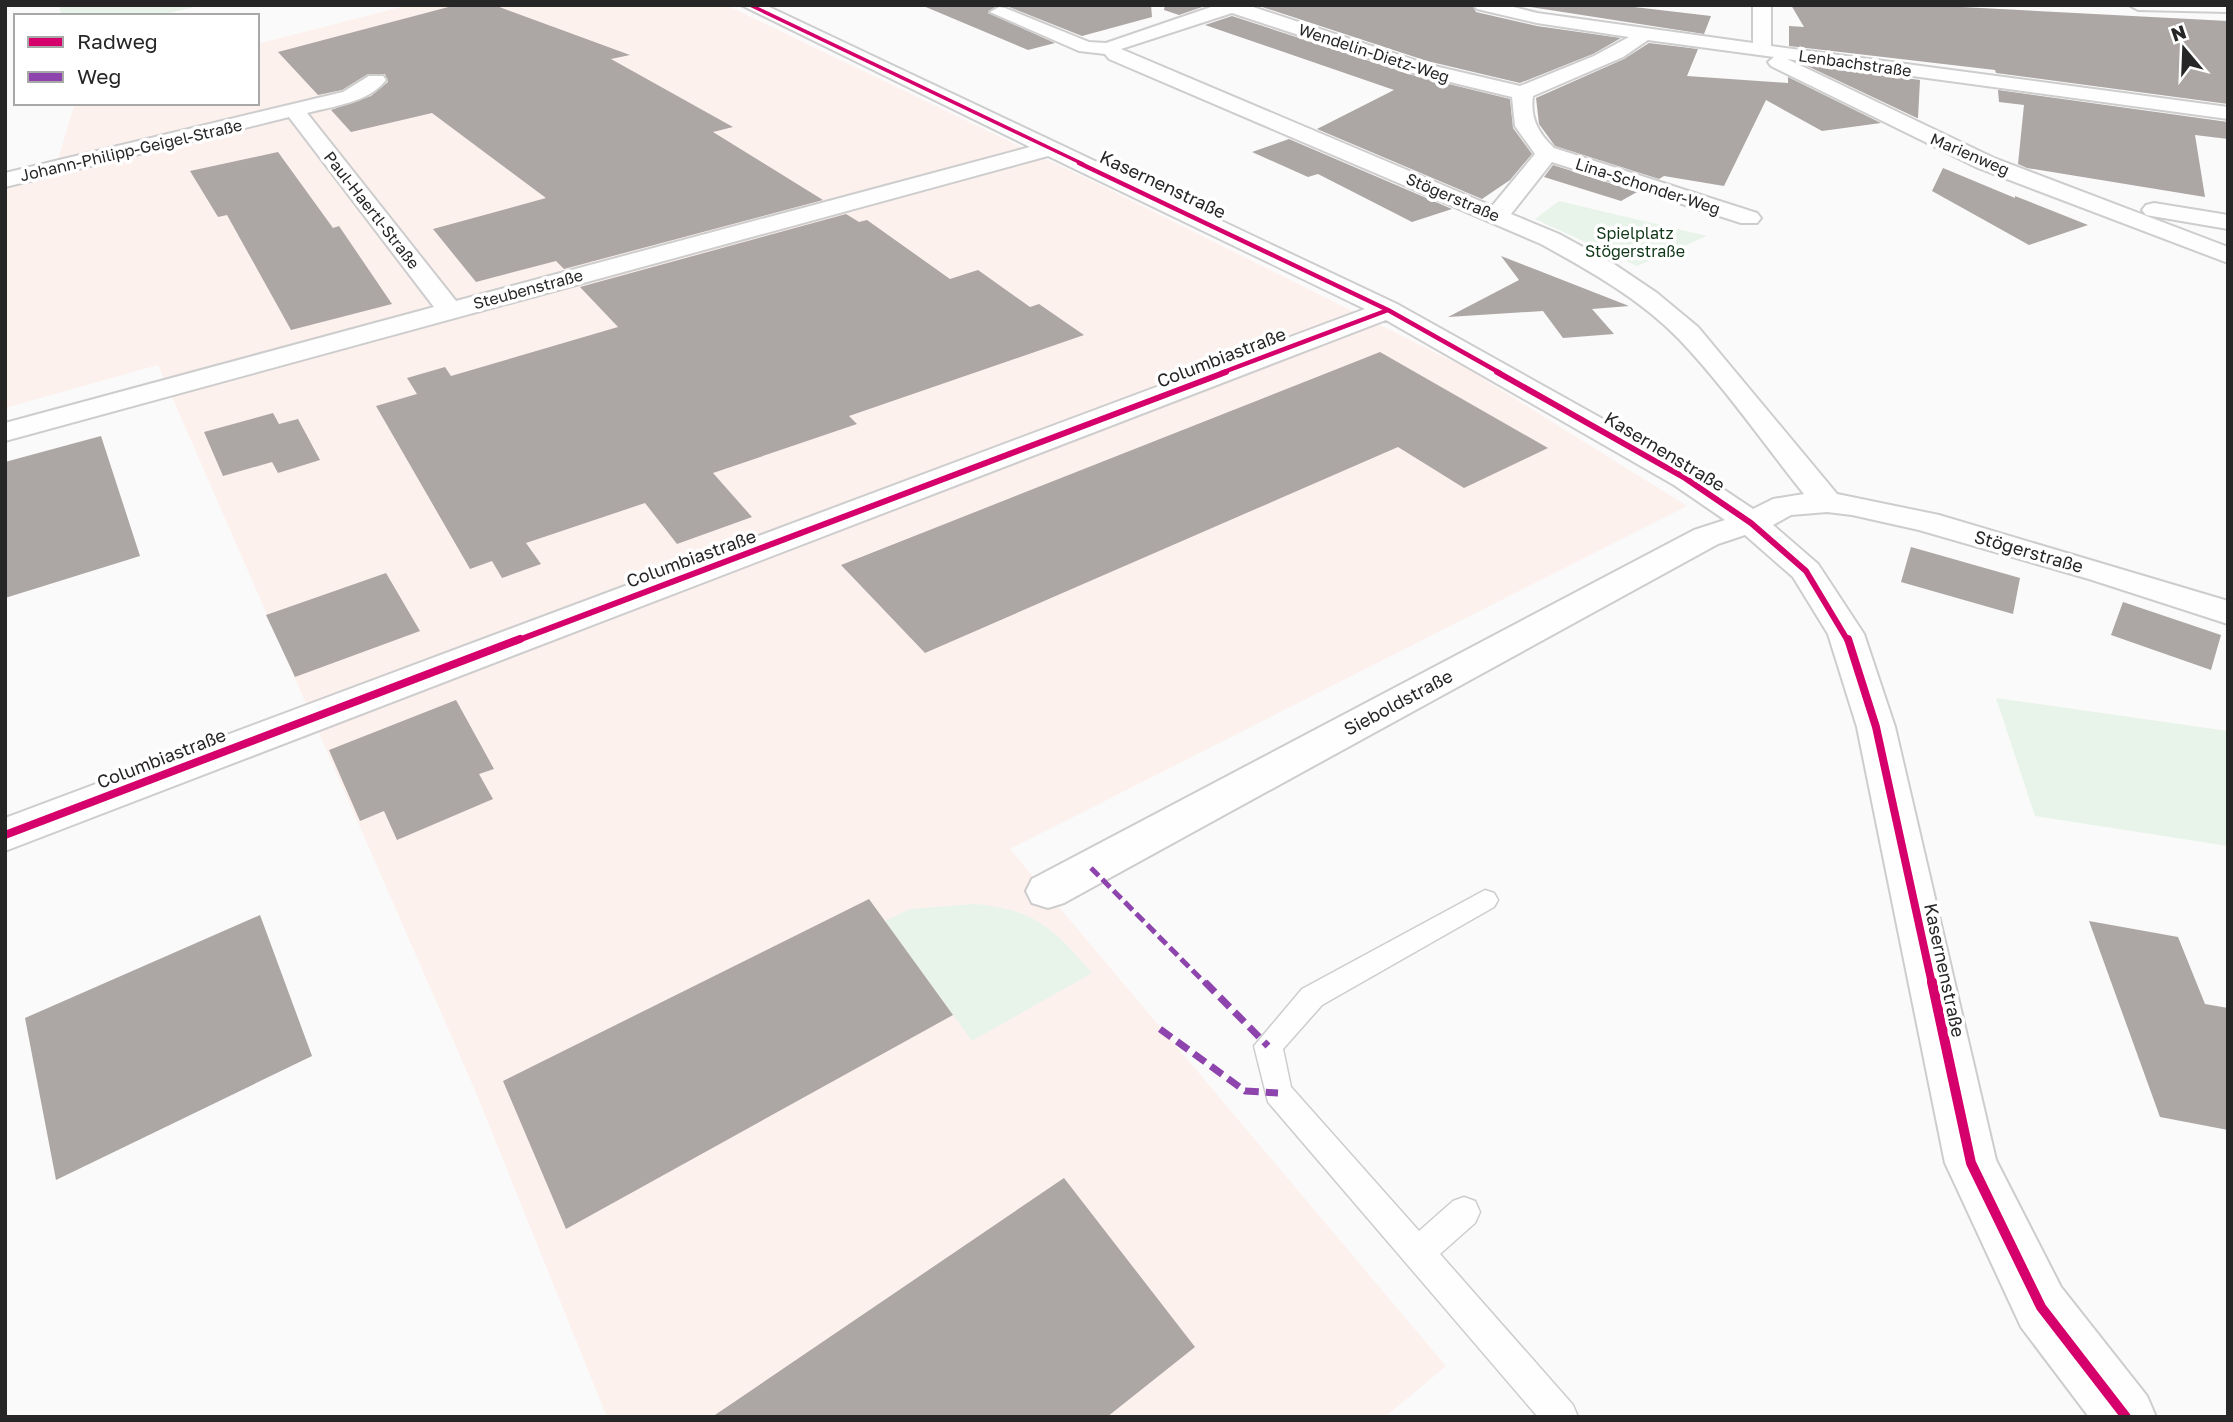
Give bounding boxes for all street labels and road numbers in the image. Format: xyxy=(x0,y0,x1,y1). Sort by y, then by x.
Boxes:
street label: Wendelin-Dietz-Weg xyxy=(1296,19,1452,87)
street label: Lenbachstraße xyxy=(1797,45,1913,81)
street label: Johann-Philipp-Geigel-Straße xyxy=(18,115,244,185)
street label: Marienweg xyxy=(1927,128,2013,180)
street label: Kasernenstraße xyxy=(1096,145,1230,223)
street label: Paul-Haertl-Straße xyxy=(320,147,424,273)
street label: Lina-Schonder-Weg xyxy=(1573,153,1723,219)
street label: Stögerstraße xyxy=(1403,168,1503,226)
street label: Steubenstraße xyxy=(471,265,585,313)
street label: Columbiastraße xyxy=(1153,322,1289,392)
street label: Kasernenstraße xyxy=(1601,406,1729,496)
street label: Columbiastraße xyxy=(623,524,759,592)
street label: Stögerstraße xyxy=(1972,525,2086,577)
street label: Sieboldstraße xyxy=(1340,664,1456,740)
street label: Columbiastraße xyxy=(93,723,229,793)
street label: Kasernenstraße xyxy=(1920,901,1970,1039)

